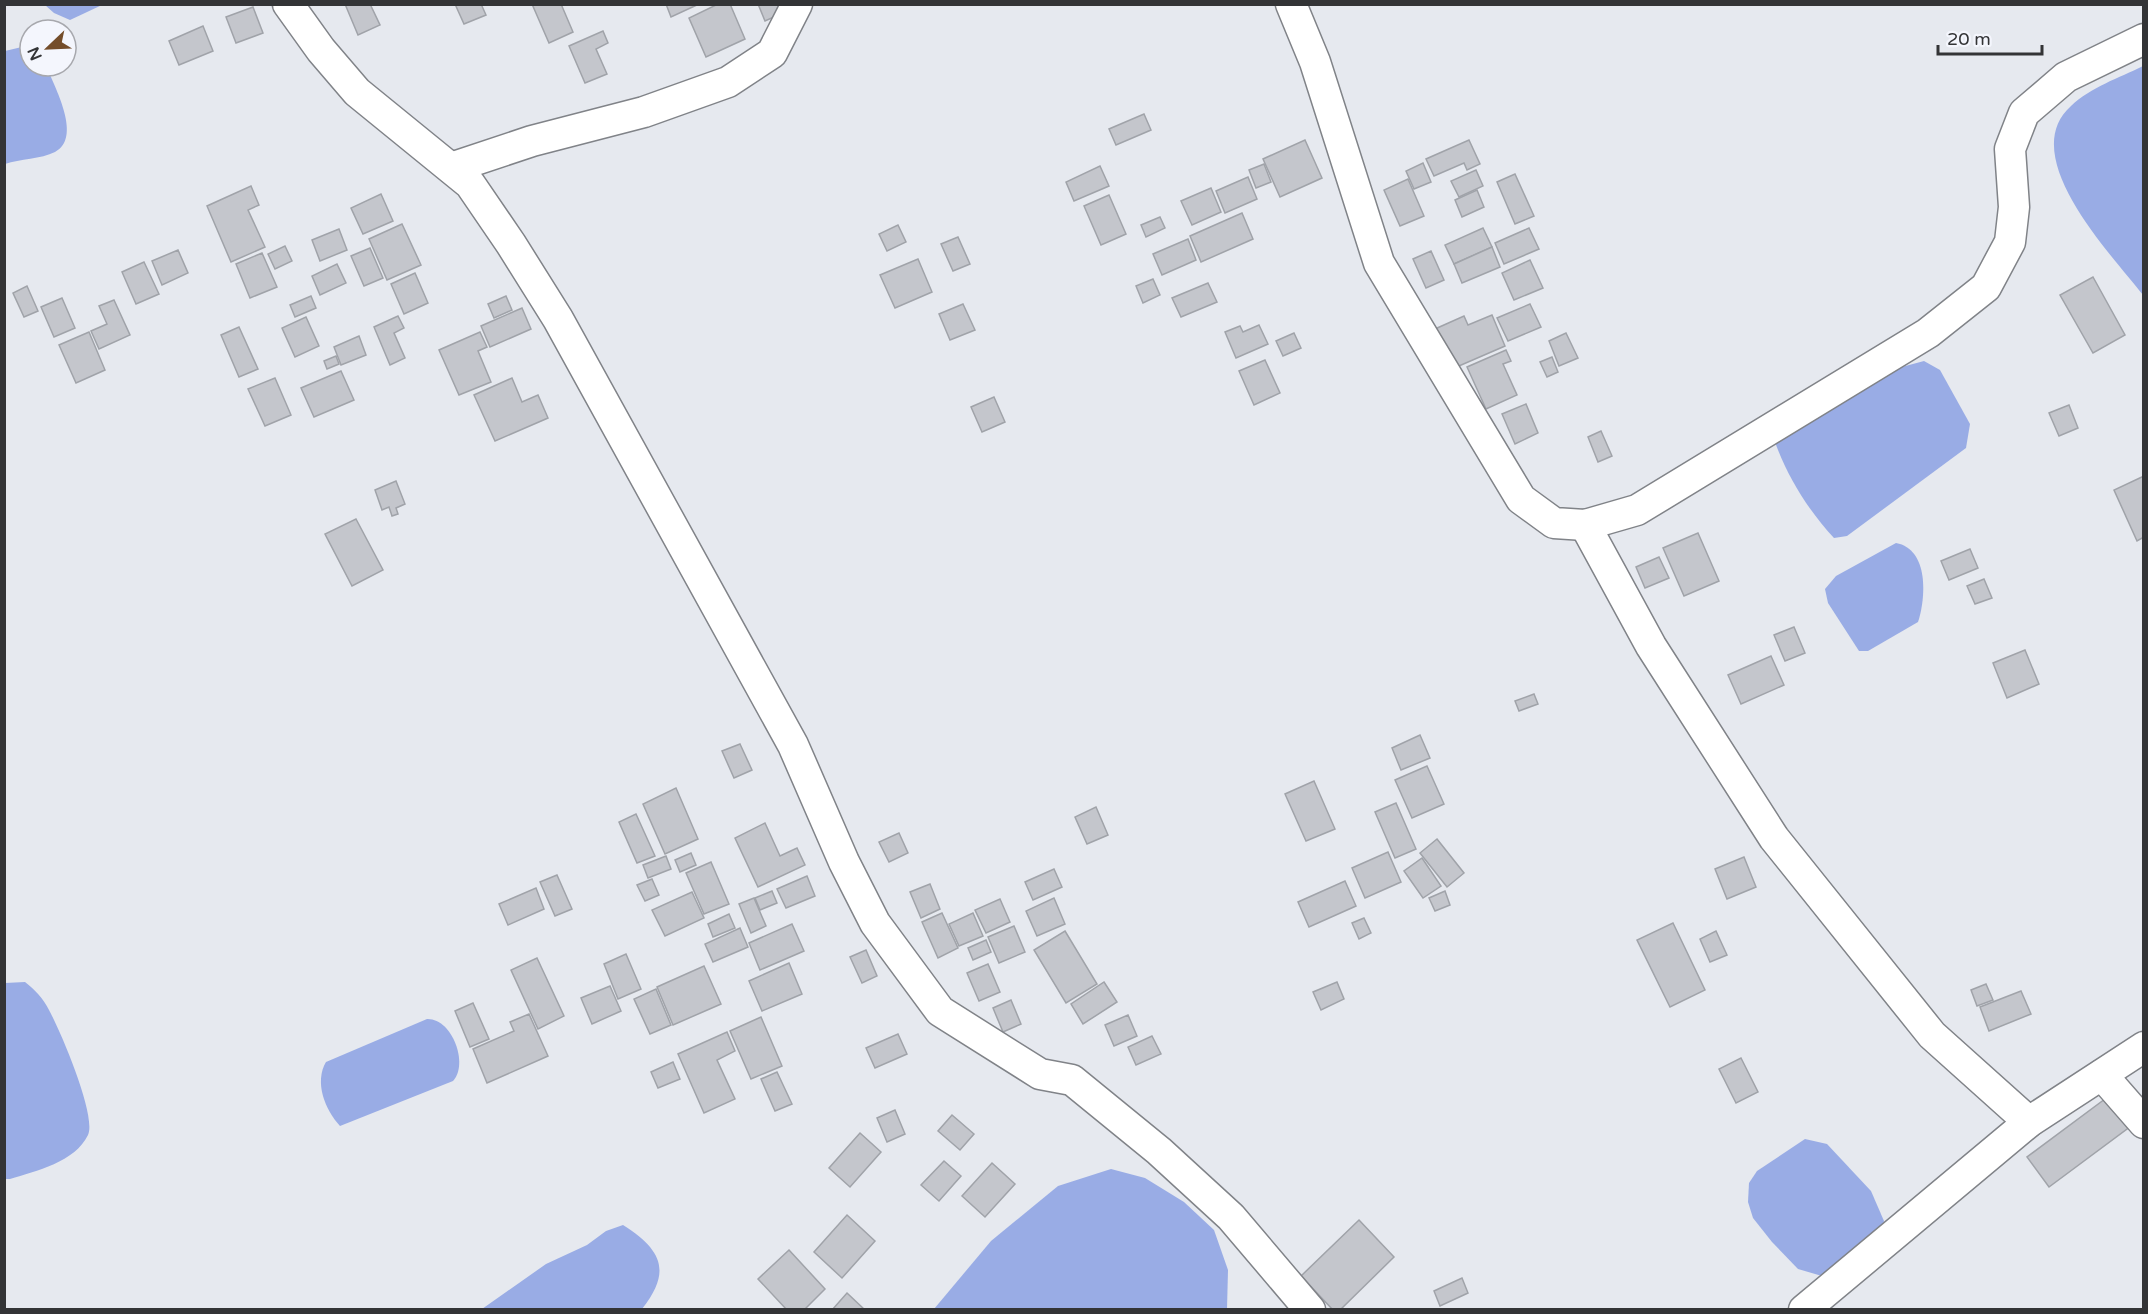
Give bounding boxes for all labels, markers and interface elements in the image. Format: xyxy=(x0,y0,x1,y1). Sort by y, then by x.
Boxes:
north arrow xyxy=(18,18,78,78)
scale bar xyxy=(1938,18,2042,56)
text: 20 m xyxy=(1947,28,1991,50)
text: N xyxy=(23,44,47,63)

